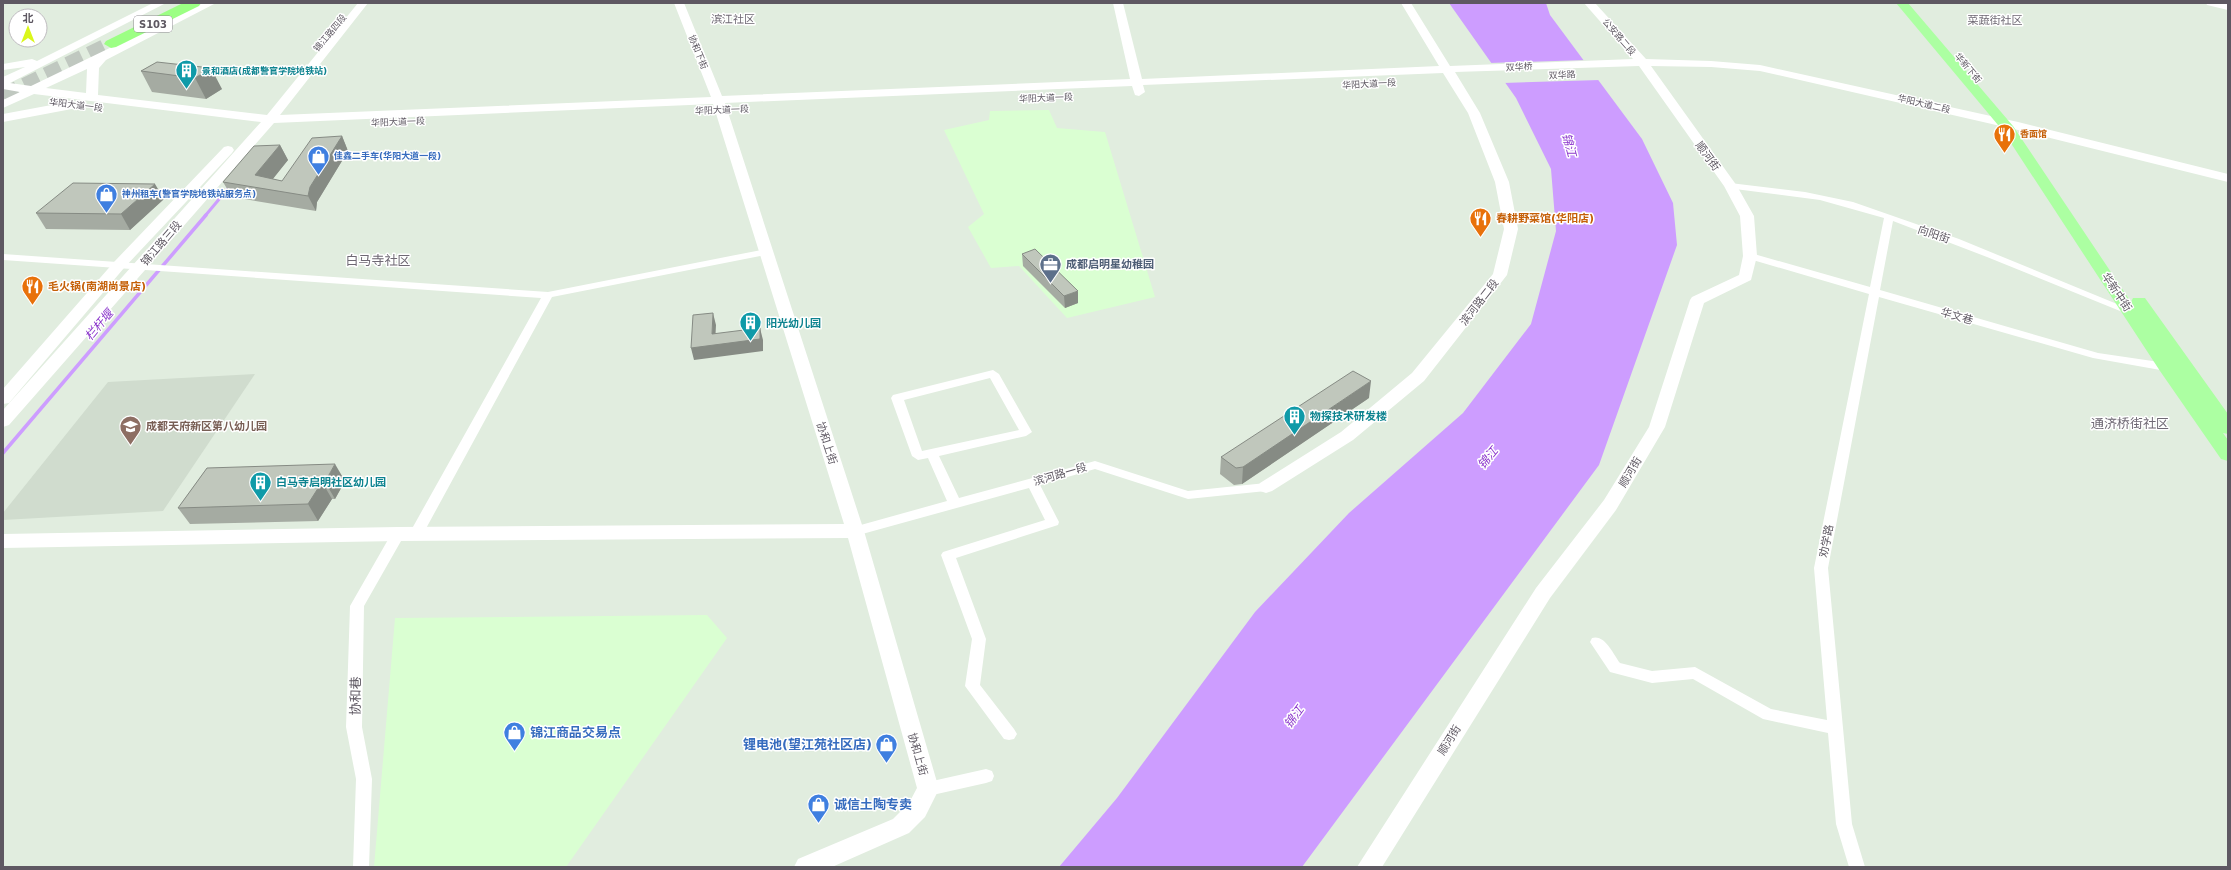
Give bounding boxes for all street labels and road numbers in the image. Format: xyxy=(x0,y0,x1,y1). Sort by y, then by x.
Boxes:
street label: 锦江路四段 xyxy=(312,13,348,53)
road number: S103 xyxy=(134,16,172,32)
street label: 公安路二段 xyxy=(1600,17,1638,57)
street label: 协和下街 xyxy=(687,33,709,71)
street label: 华新下街 xyxy=(1953,50,1984,85)
street label: 双华桥 xyxy=(1505,60,1534,73)
street label: 双华路 xyxy=(1548,68,1576,81)
street label: 华阳大道一段 xyxy=(1342,77,1396,90)
street label: 华阳大道一段 xyxy=(1019,91,1073,104)
street label: 华阳大道二段 xyxy=(1897,92,1952,115)
street label: 华阳大道一段 xyxy=(49,96,104,113)
street label: 华阳大道一段 xyxy=(695,103,749,116)
street label: 华阳大道一段 xyxy=(371,115,425,128)
street label: 顺河街 xyxy=(1693,139,1723,173)
street label: 锦江路三段 xyxy=(138,218,184,268)
street label: 向阳街 xyxy=(1916,223,1952,246)
street label: 华新中街 xyxy=(2099,270,2134,314)
street label: 滨河路二段 xyxy=(1457,277,1501,328)
street label: 华文巷 xyxy=(1939,306,1975,327)
street label: 协和上街 xyxy=(814,420,840,466)
street label: 顺河街 xyxy=(1616,455,1644,490)
street label: 滨河路一段 xyxy=(1032,461,1088,488)
street label: 劝学路 xyxy=(1817,524,1836,559)
street label: 协和巷 xyxy=(348,676,363,716)
street label: 顺河街 xyxy=(1435,723,1464,758)
street label: 协和上街 xyxy=(905,731,930,777)

